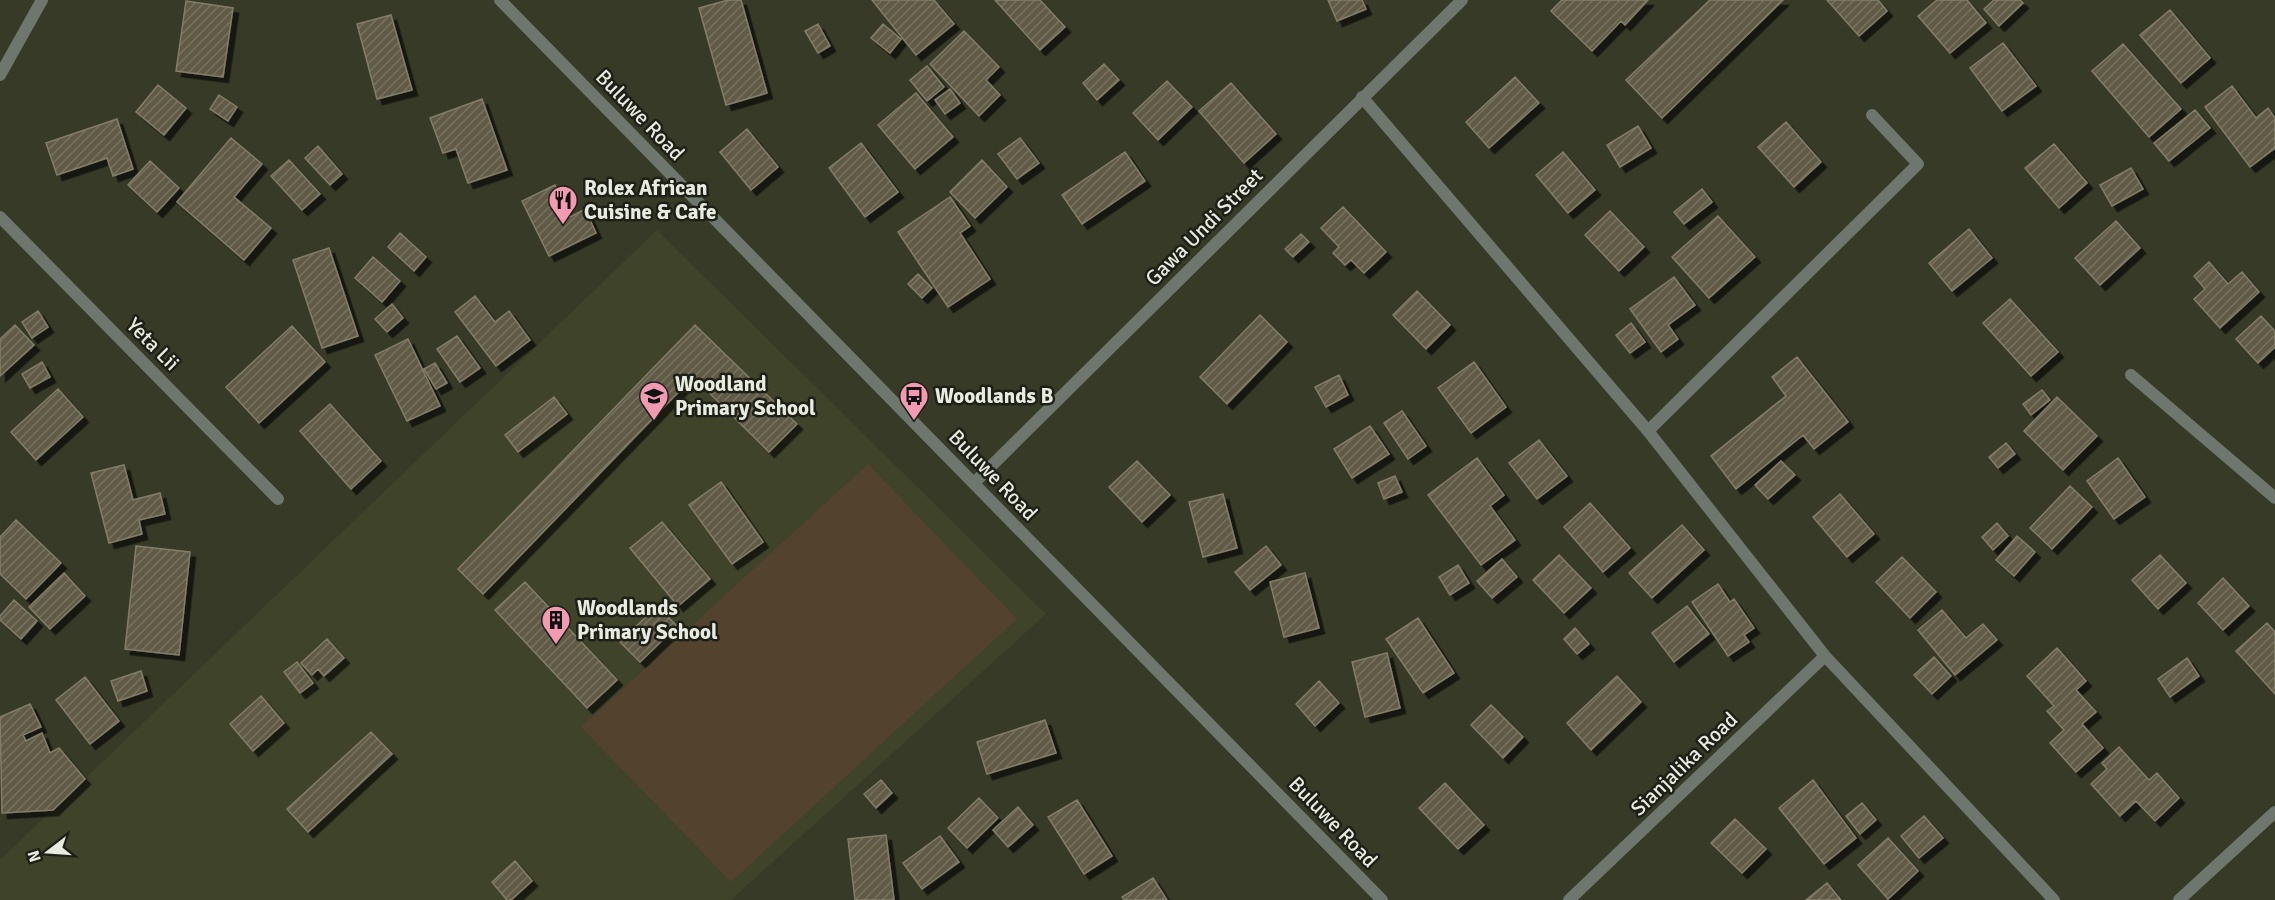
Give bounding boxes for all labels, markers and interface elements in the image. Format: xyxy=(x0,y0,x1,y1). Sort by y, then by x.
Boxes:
street label: Buluwe Road xyxy=(590,64,690,166)
street label: Gawa Undi Street xyxy=(1140,163,1268,291)
place label: Rolex African Cuisine & Cafe xyxy=(584,175,717,225)
restaurant icon: Rolex African Cuisine & Cafe xyxy=(547,184,579,226)
street label: Yeta Lii xyxy=(121,312,185,376)
place label: Woodland Primary School xyxy=(675,371,816,421)
school or university icon: Woodland Primary School xyxy=(638,380,670,422)
bus stop icon: Woodlands B xyxy=(898,380,930,422)
place label: Woodlands B xyxy=(935,383,1054,409)
street label: Buluwe Road xyxy=(943,424,1043,526)
place label: Woodlands Primary School xyxy=(577,595,718,645)
building icon: Woodlands Primary School xyxy=(540,604,572,646)
street label: Sianjalika Road xyxy=(1625,707,1743,821)
street label: Buluwe Road xyxy=(1283,771,1383,873)
north arrow xyxy=(18,822,78,882)
text: N xyxy=(23,848,46,864)

